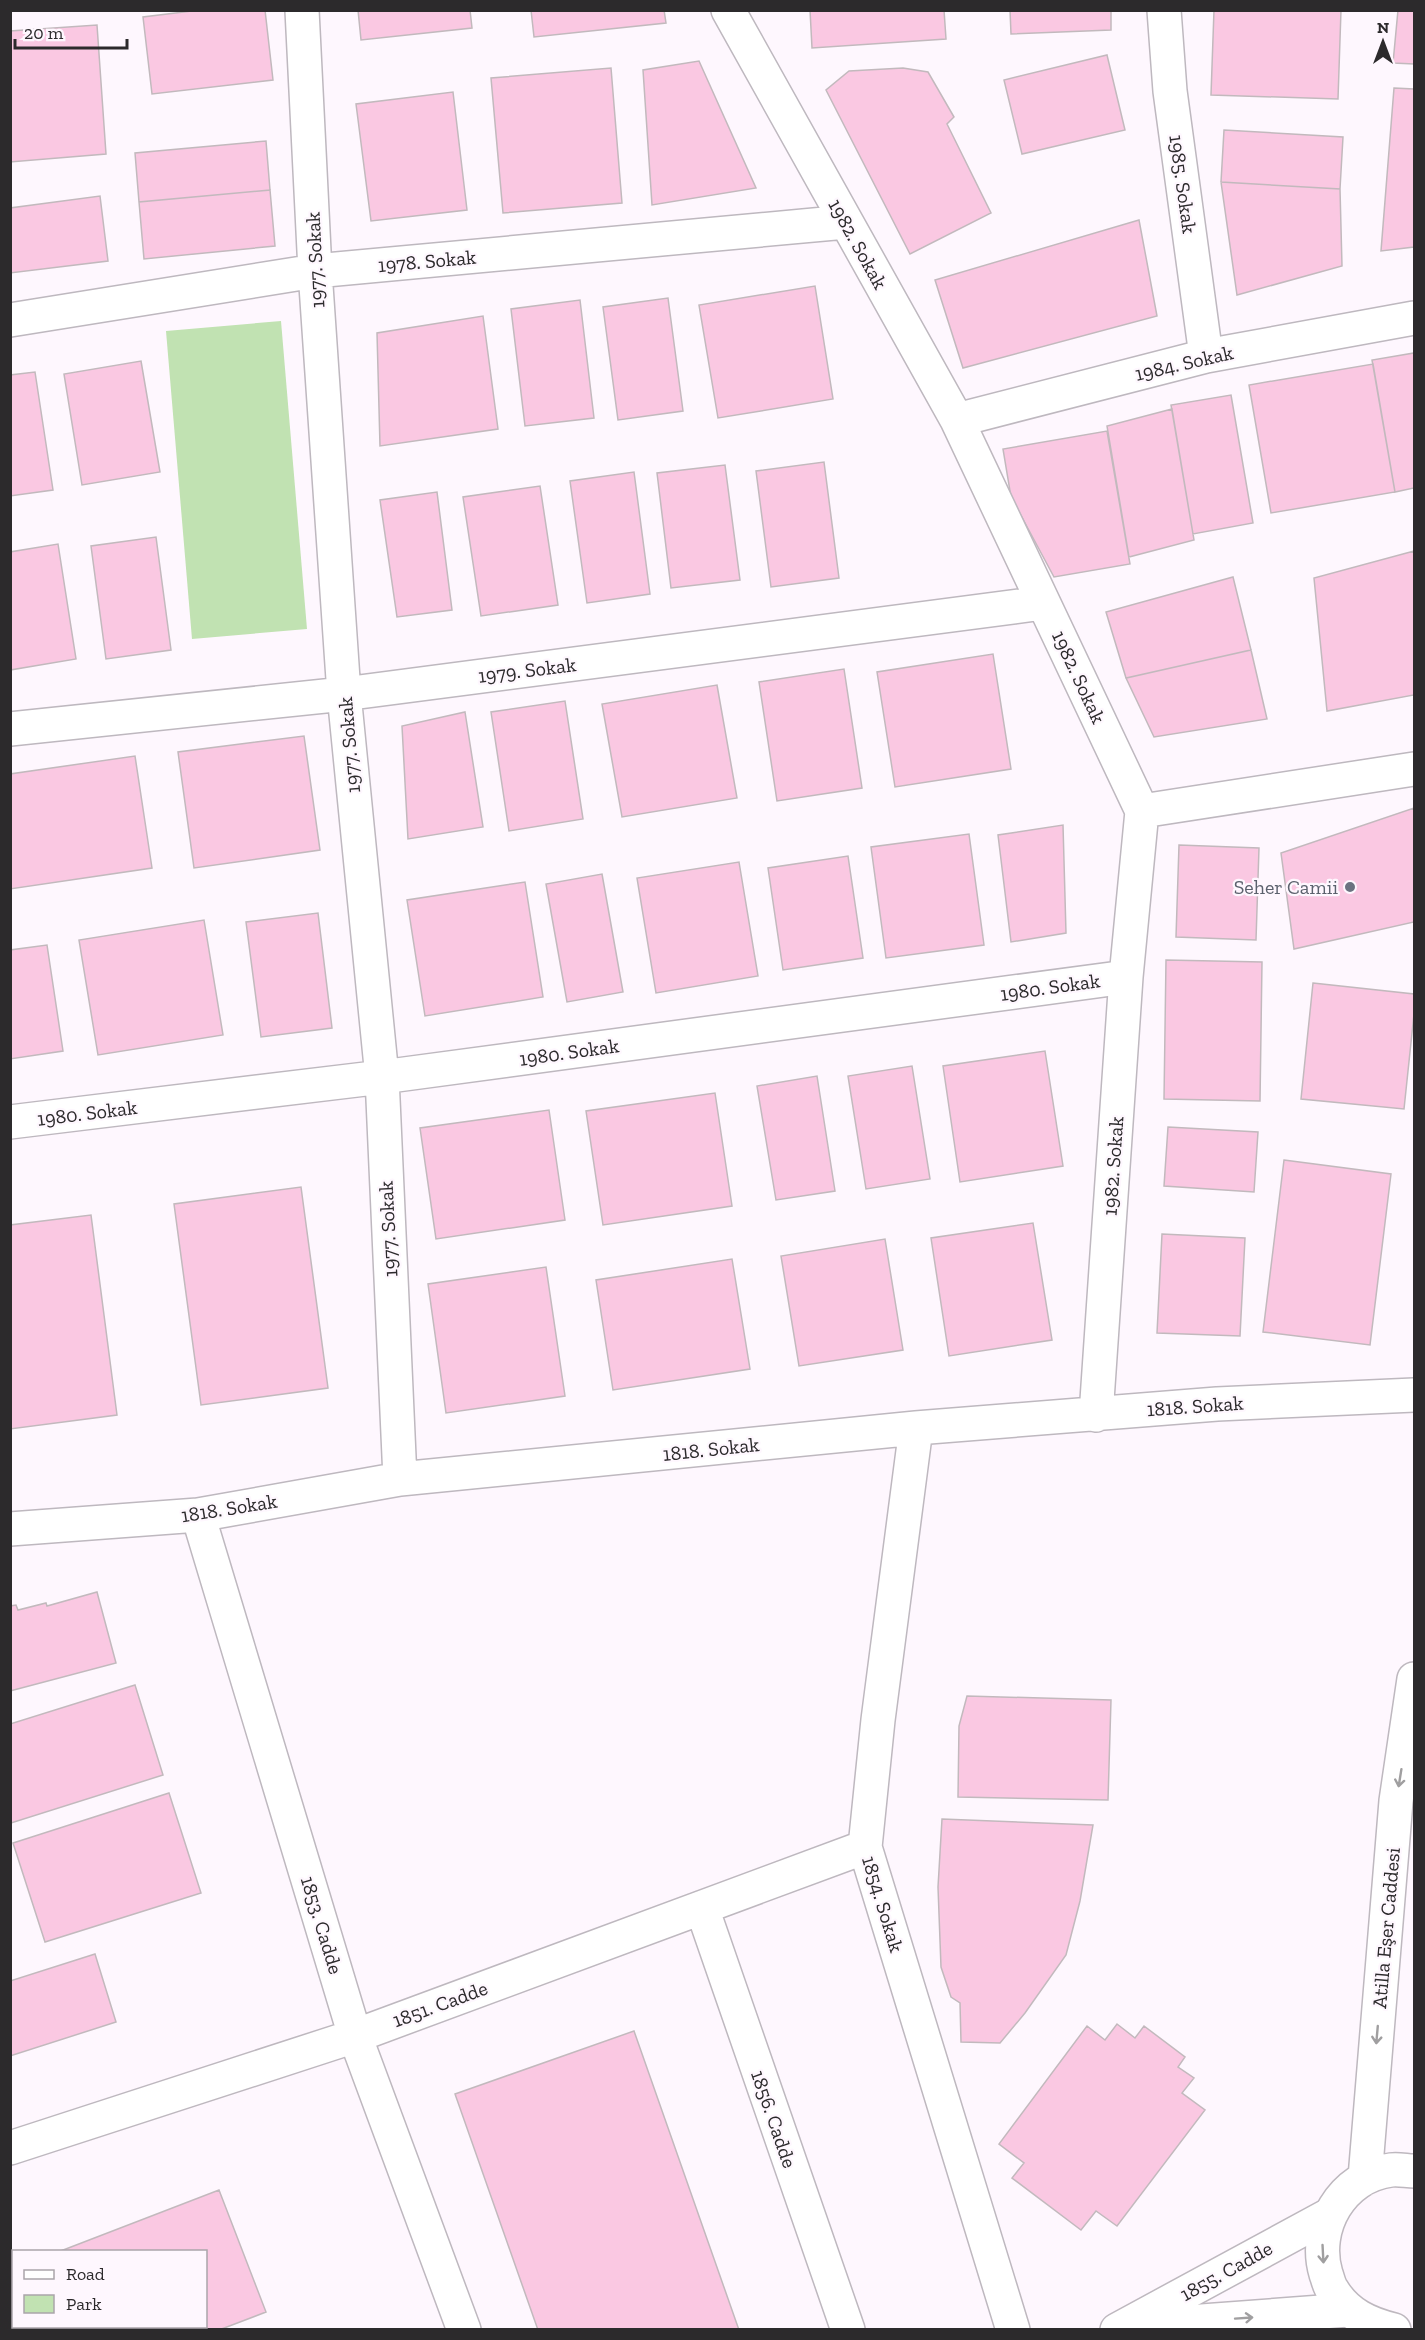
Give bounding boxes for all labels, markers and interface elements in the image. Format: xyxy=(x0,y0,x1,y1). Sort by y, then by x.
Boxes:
scale bar xyxy=(15,12,128,50)
north arrow xyxy=(1353,12,1413,72)
text: N xyxy=(1377,18,1389,37)
text: 20 m xyxy=(24,22,64,44)
street label: 1985. Sokak xyxy=(1164,133,1202,236)
street label: 1982. Sokak xyxy=(823,195,893,294)
street label: 1977. Sokak xyxy=(300,211,330,309)
street label: 1978. Sokak xyxy=(377,245,478,277)
street label: 1984. Sokak xyxy=(1133,340,1236,386)
street label: 1982. Sokak xyxy=(1047,627,1111,728)
street label: 1979. Sokak xyxy=(477,652,578,688)
street label: 1977. Sokak xyxy=(333,695,365,794)
place label: Seher Camii xyxy=(1234,875,1338,899)
marker: Seher Camii xyxy=(1343,880,1357,894)
street label: 1980. Sokak xyxy=(999,968,1102,1006)
street label: 1980. Sokak xyxy=(518,1033,621,1071)
street label: 1980. Sokak xyxy=(36,1095,139,1131)
street label: 1982. Sokak xyxy=(1098,1115,1128,1216)
street label: 1977. Sokak xyxy=(373,1180,403,1278)
street label: 1818. Sokak xyxy=(1146,1391,1245,1421)
street label: 1818. Sokak xyxy=(662,1432,761,1466)
street label: 1818. Sokak xyxy=(179,1488,279,1527)
one-way arrow xyxy=(1394,1768,1405,1788)
street label: Atilla Eşer Caddesi xyxy=(1367,1846,1405,2009)
street label: 1854. Sokak xyxy=(857,1853,909,1956)
street label: 1853. Cadde xyxy=(296,1873,348,1977)
street label: 1851. Cadde xyxy=(389,1976,491,2032)
one-way arrow xyxy=(1371,2025,1382,2045)
street label: 1856. Cadde xyxy=(746,2067,802,2171)
street label: 1855. Cadde xyxy=(1176,2236,1276,2306)
one-way arrow xyxy=(1317,2243,1328,2263)
legend xyxy=(12,2250,207,2328)
text: Road xyxy=(66,2263,105,2285)
text: Park xyxy=(66,2293,102,2315)
one-way arrow xyxy=(1234,2312,1254,2323)

